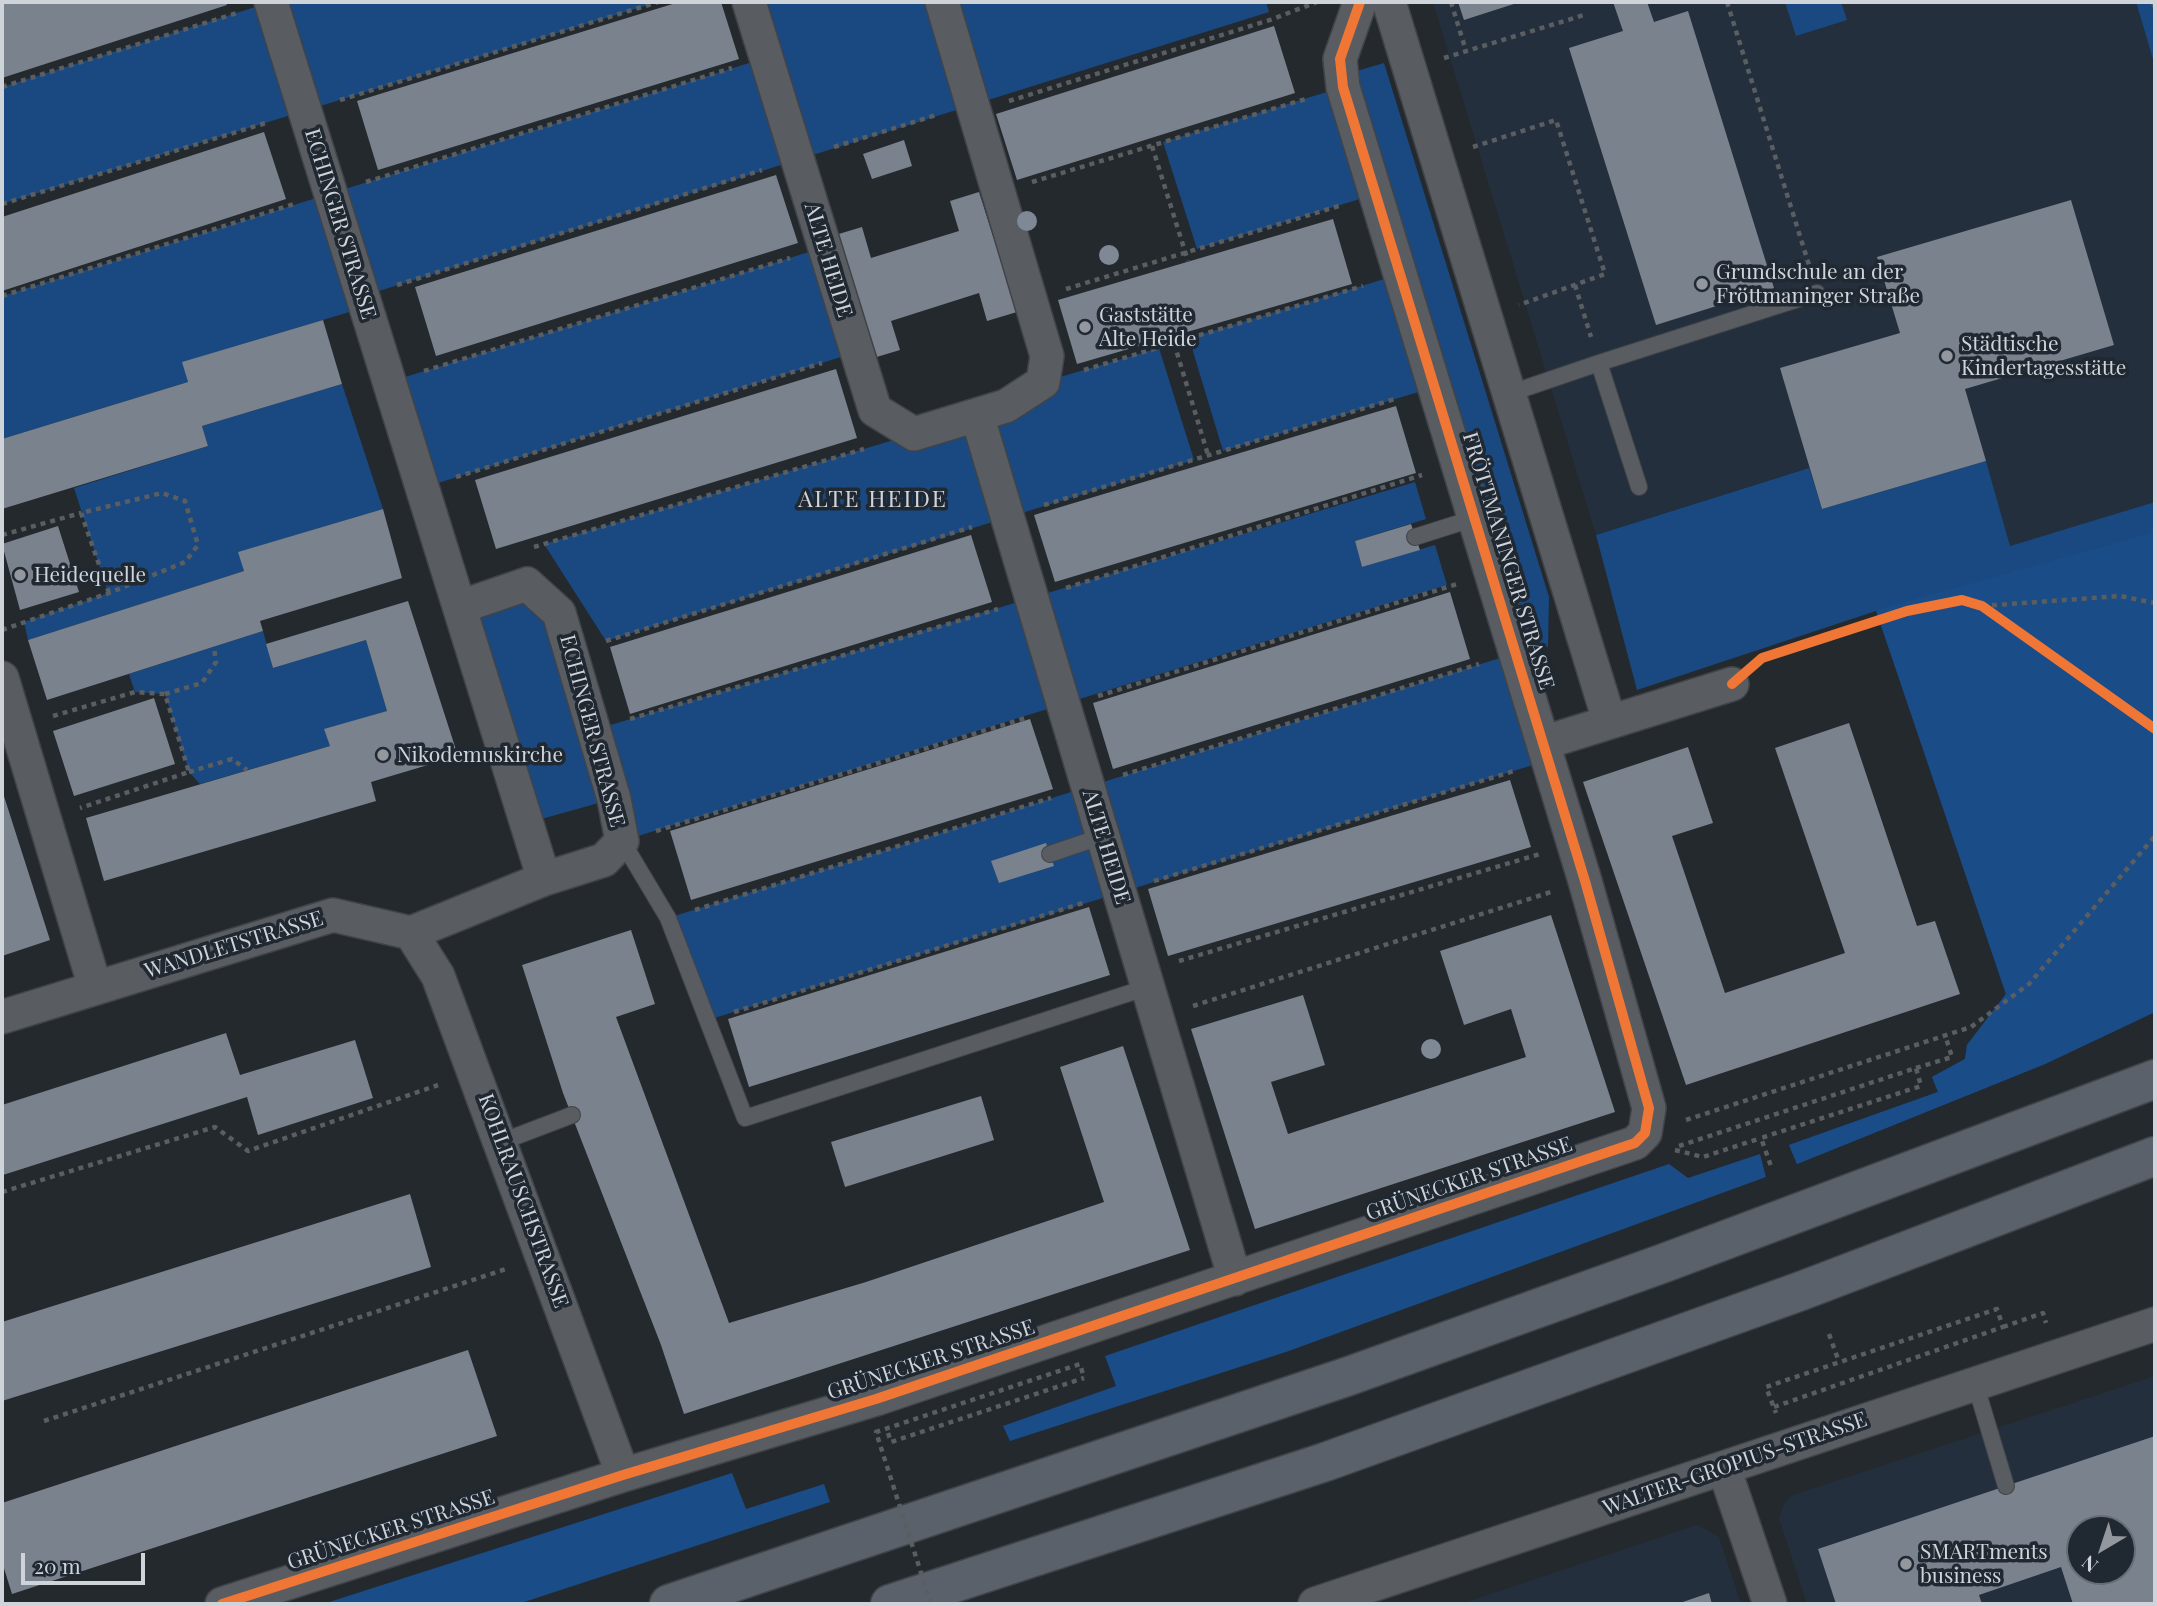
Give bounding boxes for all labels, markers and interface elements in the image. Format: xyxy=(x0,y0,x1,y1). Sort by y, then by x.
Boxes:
street label: ECHINGER STRASSE xyxy=(299,126,381,322)
street label: ALTE HEIDE xyxy=(799,200,857,320)
place label: Grundschule an der Fröttmaninger Straße xyxy=(1716,259,1920,309)
marker: Grundschule an der Fröttmaninger Straße xyxy=(1694,276,1710,292)
place label: Gaststätte Alte Heide xyxy=(1099,302,1197,352)
marker: Gaststätte Alte Heide xyxy=(1077,319,1093,335)
place label: Städtische Kindertagesstätte xyxy=(1961,331,2126,381)
marker: Städtische Kindertagesstätte xyxy=(1939,348,1955,364)
street label: FRÖTTMANINGER STRASSE xyxy=(1457,429,1559,693)
district label: ALTE HEIDE xyxy=(799,486,947,514)
place label: Heidequelle xyxy=(34,562,146,588)
marker: Heidequelle xyxy=(12,567,28,583)
street label: ECHINGER STRASSE xyxy=(554,632,630,830)
place label: Nikodemuskirche xyxy=(397,742,563,768)
marker: Nikodemuskirche xyxy=(375,747,391,763)
street label: ALTE HEIDE xyxy=(1077,787,1135,907)
street label: WANDLETSTRASSE xyxy=(142,906,326,984)
street label: KOHLRAUSCHSTRASSE xyxy=(473,1091,573,1311)
street label: GRÜNECKER STRASSE xyxy=(1362,1132,1576,1226)
street label: GRÜNECKER STRASSE xyxy=(824,1315,1038,1405)
street label: WALTER-GROPIUS-STRASSE xyxy=(1600,1407,1870,1521)
street label: GRÜNECKER STRASSE xyxy=(284,1485,498,1575)
north arrow xyxy=(2066,1515,2136,1585)
place label: SMARTments business xyxy=(1920,1539,2048,1589)
scale bar xyxy=(24,1540,149,1584)
text: N xyxy=(2076,1550,2103,1579)
text: 20 m xyxy=(34,1551,81,1579)
marker: SMARTments business xyxy=(1898,1556,1914,1572)

